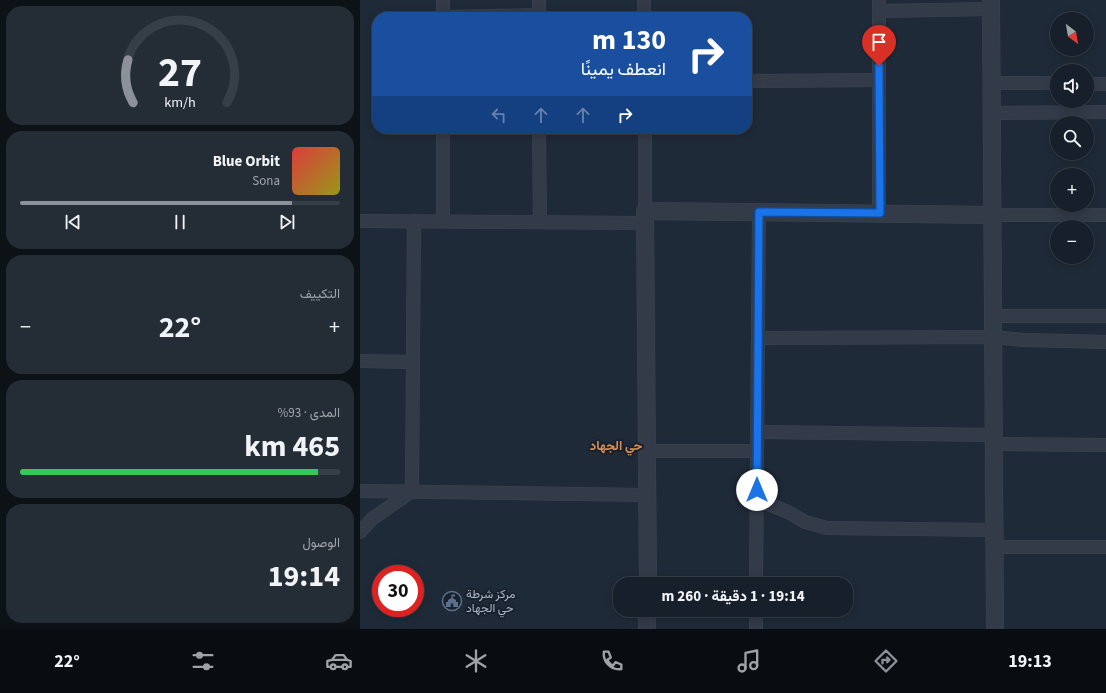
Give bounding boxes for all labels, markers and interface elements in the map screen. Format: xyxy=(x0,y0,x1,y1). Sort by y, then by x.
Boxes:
north arrow xyxy=(1050,12,1094,56)
map controls xyxy=(1050,12,1094,264)
text: 130 m xyxy=(592,20,666,60)
pin xyxy=(862,25,896,66)
icon: right xyxy=(680,28,732,80)
icon: arrive xyxy=(868,31,890,53)
text: 27 xyxy=(158,43,202,103)
text: انعطف يمينًا xyxy=(581,57,666,82)
button: sound xyxy=(1050,64,1094,108)
text: km/h xyxy=(164,92,196,113)
icon: left xyxy=(488,104,510,126)
icon: ahead xyxy=(530,104,552,126)
icon: ahead xyxy=(572,104,594,126)
icon: right xyxy=(614,104,636,126)
button: search xyxy=(1050,116,1094,160)
text: Blue Orbit xyxy=(213,151,280,172)
button: + xyxy=(1050,168,1094,212)
text: Sona xyxy=(252,172,280,190)
icon: previous xyxy=(62,211,84,233)
icon: pause xyxy=(169,211,191,233)
icon: next xyxy=(276,211,298,233)
button: − xyxy=(1050,220,1094,264)
text: التكييف xyxy=(300,285,340,303)
text: 22° xyxy=(159,306,201,349)
text: − xyxy=(20,311,31,343)
text: + xyxy=(329,311,340,343)
text: المدى · 93% xyxy=(278,404,340,422)
text: 465 km xyxy=(244,425,340,468)
district label: حي الجهاد xyxy=(590,437,642,456)
position arrow xyxy=(736,469,778,511)
text: الوصول xyxy=(302,534,340,552)
text: 19:14 xyxy=(268,555,340,598)
speed limit sign: 30 xyxy=(372,565,424,617)
place label: مركز شرطة حي الجهاد xyxy=(466,586,515,618)
text: 19:14 · 1 دقيقة · 260 m xyxy=(661,586,805,607)
public building icon: مركز شرطة حي الجهاد xyxy=(441,590,463,612)
icon: filters xyxy=(189,647,217,675)
icon: car xyxy=(325,647,353,675)
icon: climate xyxy=(462,647,490,675)
icon: phone xyxy=(598,647,626,675)
icon: music xyxy=(735,647,763,675)
icon: directions xyxy=(872,647,900,675)
text: 22° xyxy=(54,649,80,674)
text: 19:13 xyxy=(1008,649,1052,674)

